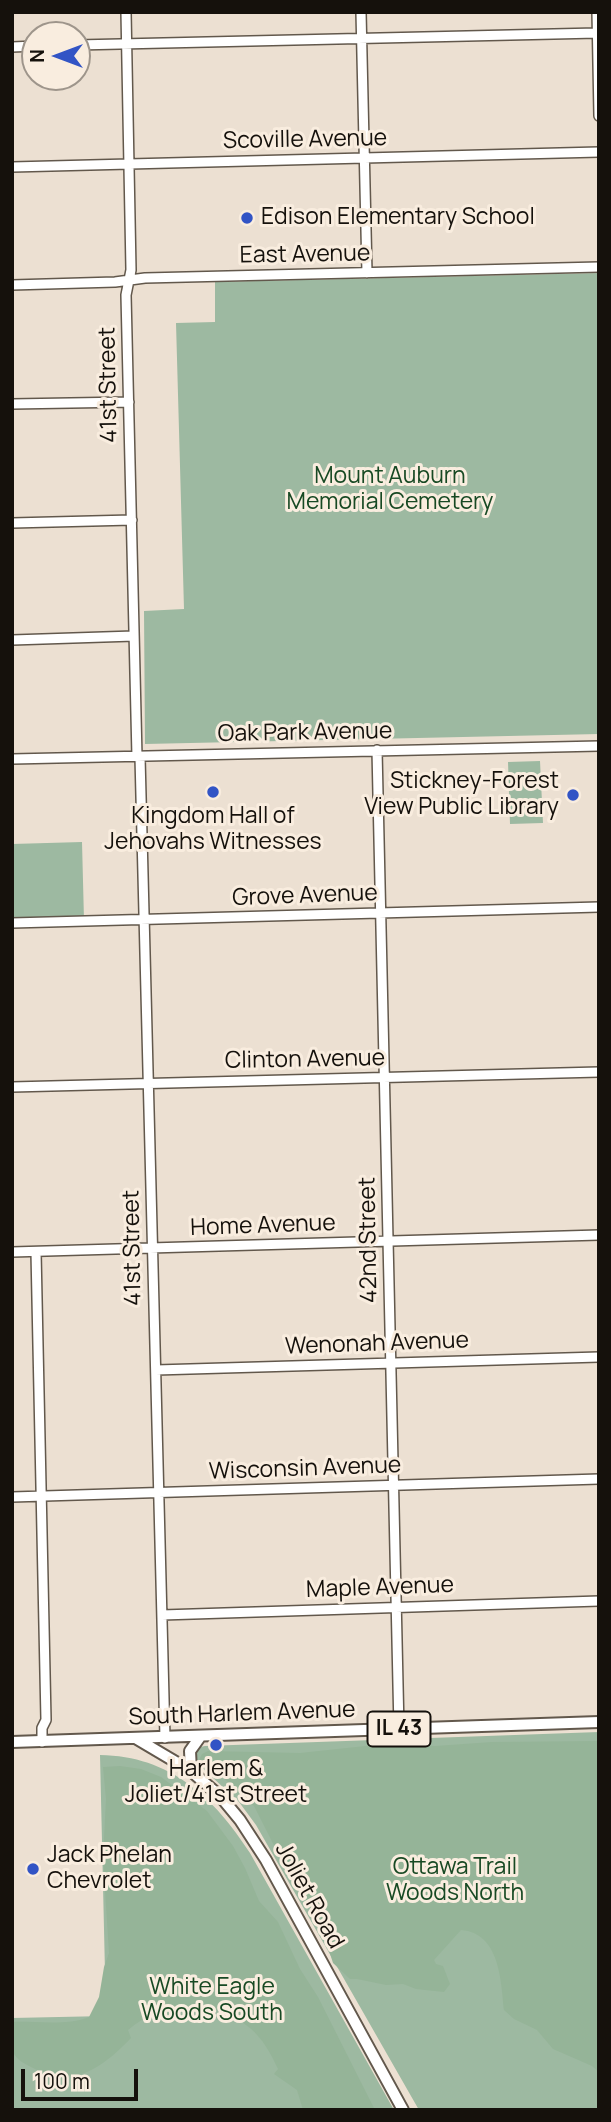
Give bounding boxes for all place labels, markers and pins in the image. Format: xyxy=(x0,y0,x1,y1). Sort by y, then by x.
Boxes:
place label: Edison Elementary School xyxy=(261,204,535,232)
marker: Edison Elementary School xyxy=(239,210,255,226)
place label: Stickney-Forest View Public Library xyxy=(364,768,559,822)
marker: Kingdom Hall of Jehovahs Witnesses xyxy=(205,784,221,800)
marker: Stickney-Forest View Public Library xyxy=(565,787,581,803)
place label: Kingdom Hall of Jehovahs Witnesses xyxy=(104,803,322,857)
marker: Harlem & Joliet/41st Street xyxy=(208,1737,224,1753)
place label: Harlem & Joliet/41st Street xyxy=(125,1756,307,1810)
place label: Jack Phelan Chevrolet xyxy=(47,1842,172,1896)
marker: Jack Phelan Chevrolet xyxy=(25,1861,41,1877)

